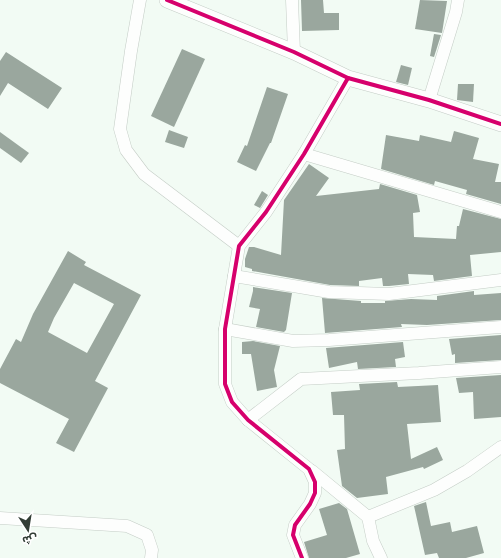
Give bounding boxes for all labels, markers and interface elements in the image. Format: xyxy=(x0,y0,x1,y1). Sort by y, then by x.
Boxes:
north arrow xyxy=(8,510,48,550)
text: ش xyxy=(21,531,39,547)

